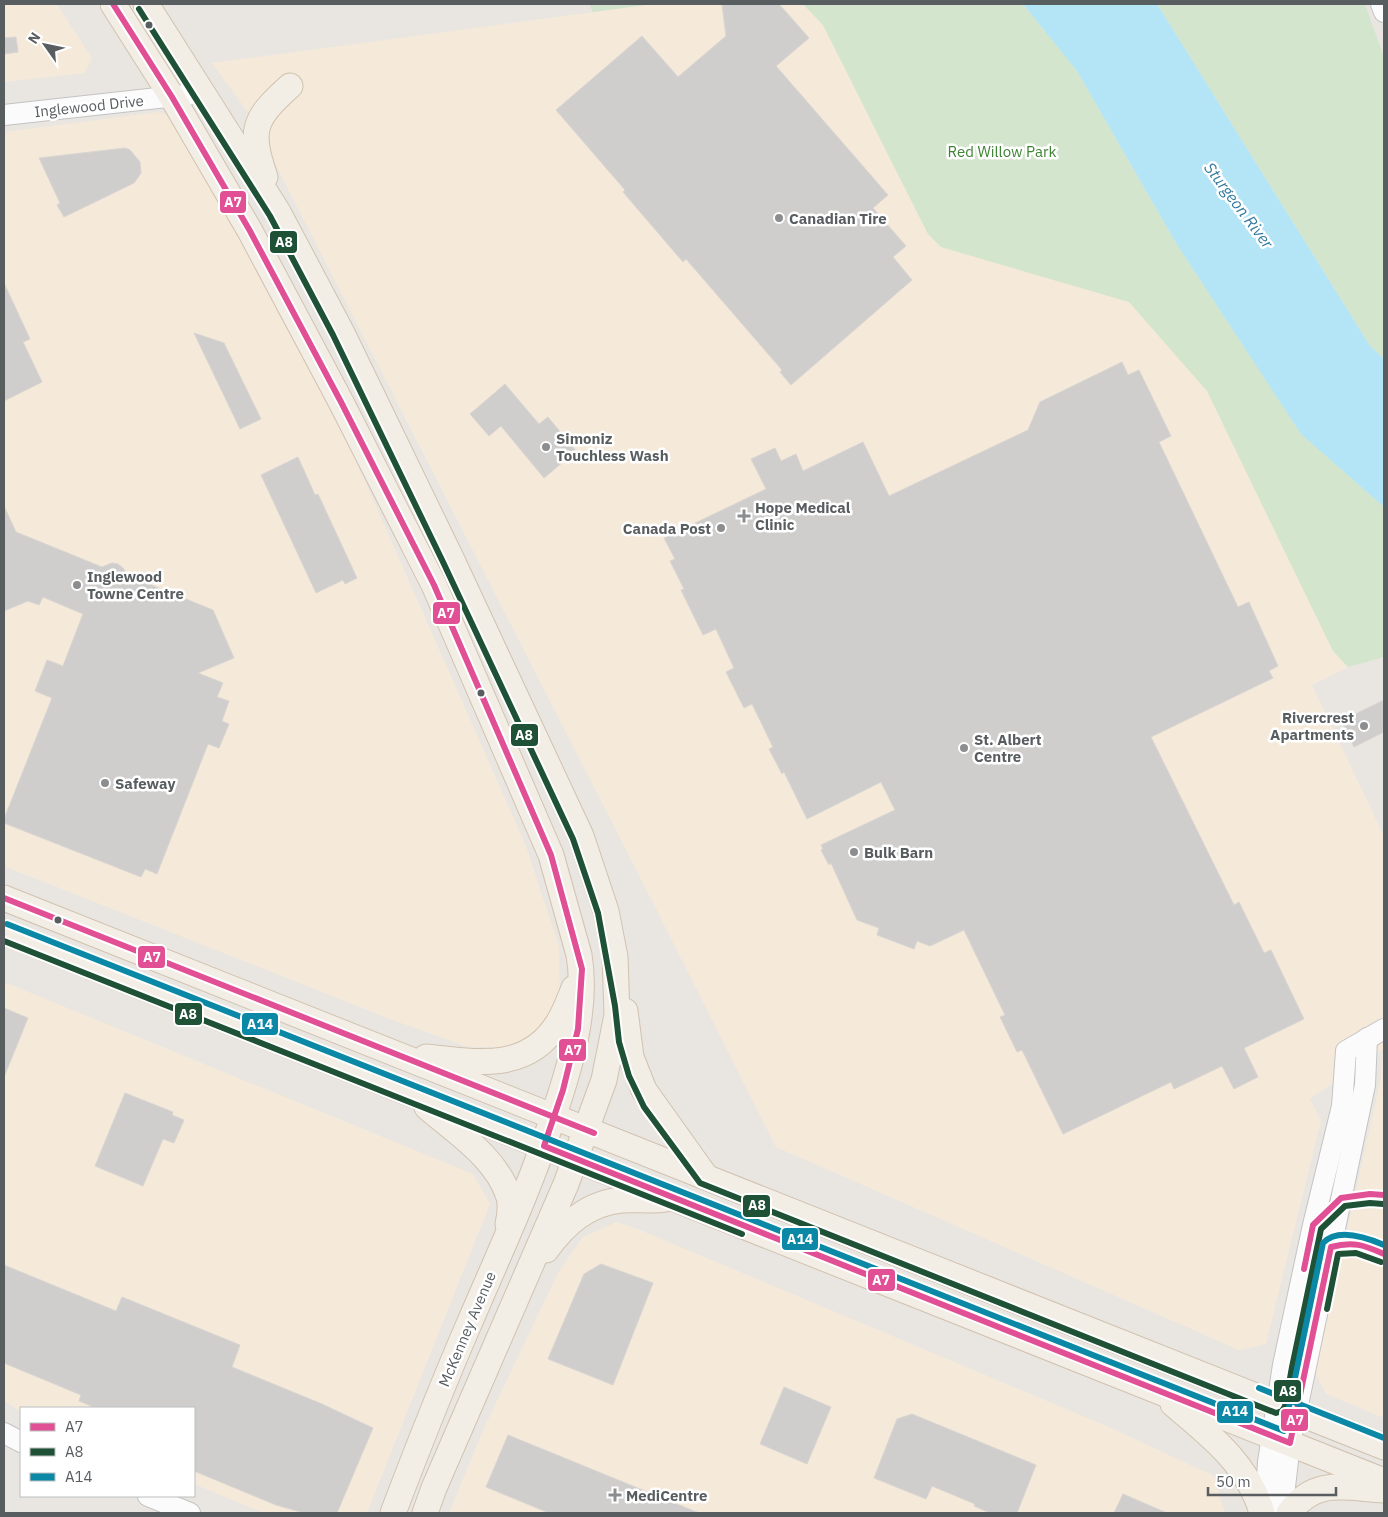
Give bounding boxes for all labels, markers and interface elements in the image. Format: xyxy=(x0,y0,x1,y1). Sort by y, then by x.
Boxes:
north arrow xyxy=(20,20,70,70)
unlabelled marker xyxy=(144,20,154,30)
text: N xyxy=(24,29,44,47)
street label: Inglewood Drive xyxy=(33,91,145,121)
park label: Red Willow Park xyxy=(948,142,1056,161)
water label: Sturgeon River xyxy=(1200,158,1279,253)
line badge: A7 xyxy=(219,190,247,214)
text: A7 xyxy=(224,193,242,211)
place label: Canadian Tire xyxy=(789,209,887,228)
marker: Canadian Tire xyxy=(773,212,785,224)
line badge: A8 xyxy=(269,230,298,254)
text: A8 xyxy=(275,233,293,251)
place label: Simoniz Touchless Wash xyxy=(556,429,669,465)
marker: Simoniz Touchless Wash xyxy=(540,441,552,453)
place label: Hope Medical Clinic xyxy=(755,498,851,534)
marker: Hope Medical Clinic xyxy=(737,509,751,523)
place label: Canada Post xyxy=(623,519,711,538)
marker: Canada Post xyxy=(715,522,727,534)
place label: Inglewood Towne Centre xyxy=(87,567,184,603)
marker: Inglewood Towne Centre xyxy=(71,579,83,591)
line badge: A7 xyxy=(432,601,461,625)
text: A7 xyxy=(437,604,455,622)
unlabelled marker xyxy=(476,688,486,698)
place label: Rivercrest Apartments xyxy=(1270,708,1354,744)
marker: Rivercrest Apartments xyxy=(1358,720,1370,732)
line badge: A8 xyxy=(510,723,539,747)
text: A8 xyxy=(515,726,533,744)
place label: St. Albert Centre xyxy=(974,730,1042,766)
marker: St. Albert Centre xyxy=(958,742,970,754)
place label: Safeway xyxy=(115,774,175,793)
marker: Safeway xyxy=(99,777,111,789)
place label: Bulk Barn xyxy=(864,843,933,862)
marker: Bulk Barn xyxy=(848,846,860,858)
unlabelled marker xyxy=(53,915,63,925)
line badge: A7 xyxy=(137,945,166,969)
text: A7 xyxy=(143,948,161,966)
line badge: A8 xyxy=(174,1002,203,1026)
text: A8 xyxy=(179,1005,197,1023)
line badge: A14 xyxy=(241,1012,279,1036)
text: A14 xyxy=(247,1015,273,1033)
line badge: A7 xyxy=(558,1038,587,1062)
text: A7 xyxy=(564,1041,582,1059)
line badge: A8 xyxy=(742,1194,771,1218)
text: A8 xyxy=(748,1196,766,1214)
line badge: A14 xyxy=(781,1227,819,1251)
text: A14 xyxy=(787,1230,813,1248)
street label: McKenney Avenue xyxy=(434,1268,500,1390)
line badge: A7 xyxy=(867,1268,896,1292)
text: A7 xyxy=(872,1271,890,1289)
line badge: A8 xyxy=(1273,1379,1302,1403)
text: A8 xyxy=(1279,1382,1297,1400)
line badge: A14 xyxy=(1216,1400,1254,1424)
text: A14 xyxy=(1222,1402,1248,1420)
legend xyxy=(20,1407,195,1497)
line badge: A7 xyxy=(1280,1408,1309,1432)
text: A7 xyxy=(1286,1411,1304,1429)
text: A7 xyxy=(65,1417,84,1436)
text: A8 xyxy=(65,1442,84,1461)
scale bar xyxy=(1208,1464,1336,1496)
text: A14 xyxy=(65,1467,93,1486)
text: 50 m xyxy=(1216,1472,1251,1491)
place label: MediCentre xyxy=(626,1486,707,1505)
marker: MediCentre xyxy=(608,1488,622,1502)

